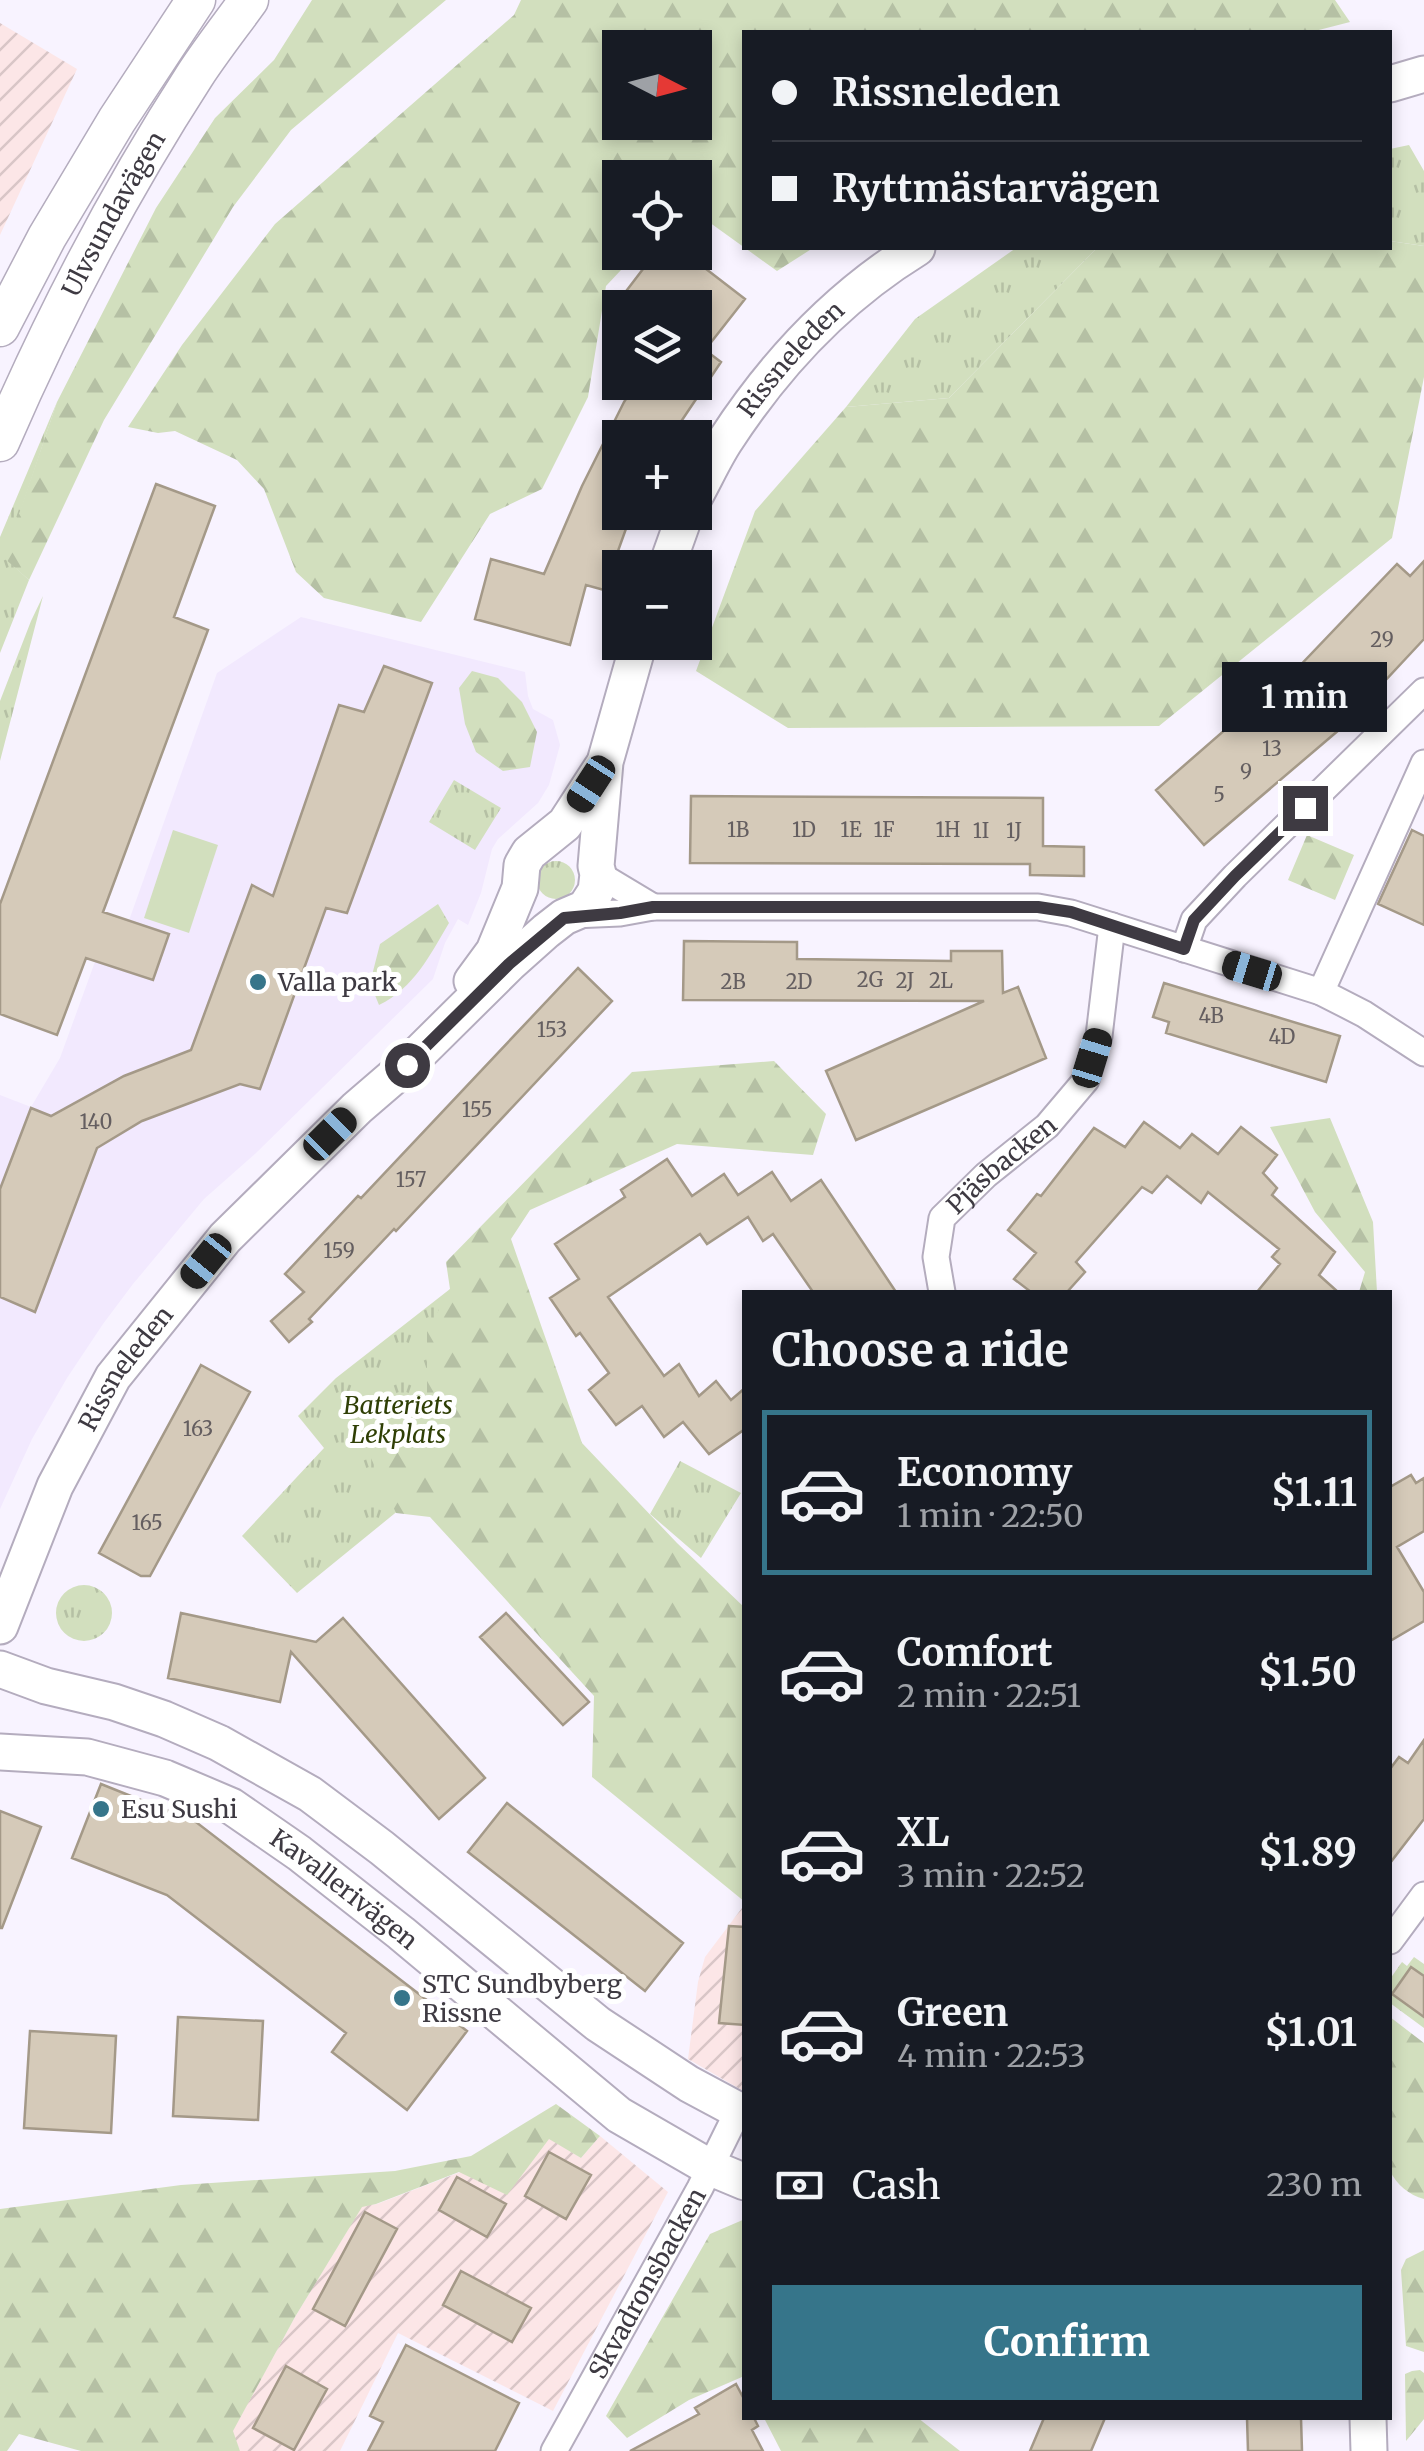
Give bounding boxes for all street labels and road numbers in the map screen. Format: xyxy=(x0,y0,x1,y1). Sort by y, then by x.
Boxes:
street label: Ulvsundavägen xyxy=(55,125,172,302)
street label: Rissneleden xyxy=(730,294,851,423)
street label: Pjäsbacken xyxy=(940,1109,1063,1221)
street label: Rissneleden xyxy=(71,1299,180,1436)
street label: Kavallerivägen xyxy=(264,1822,424,1956)
street label: Skvadronsbacken xyxy=(582,2182,713,2384)

